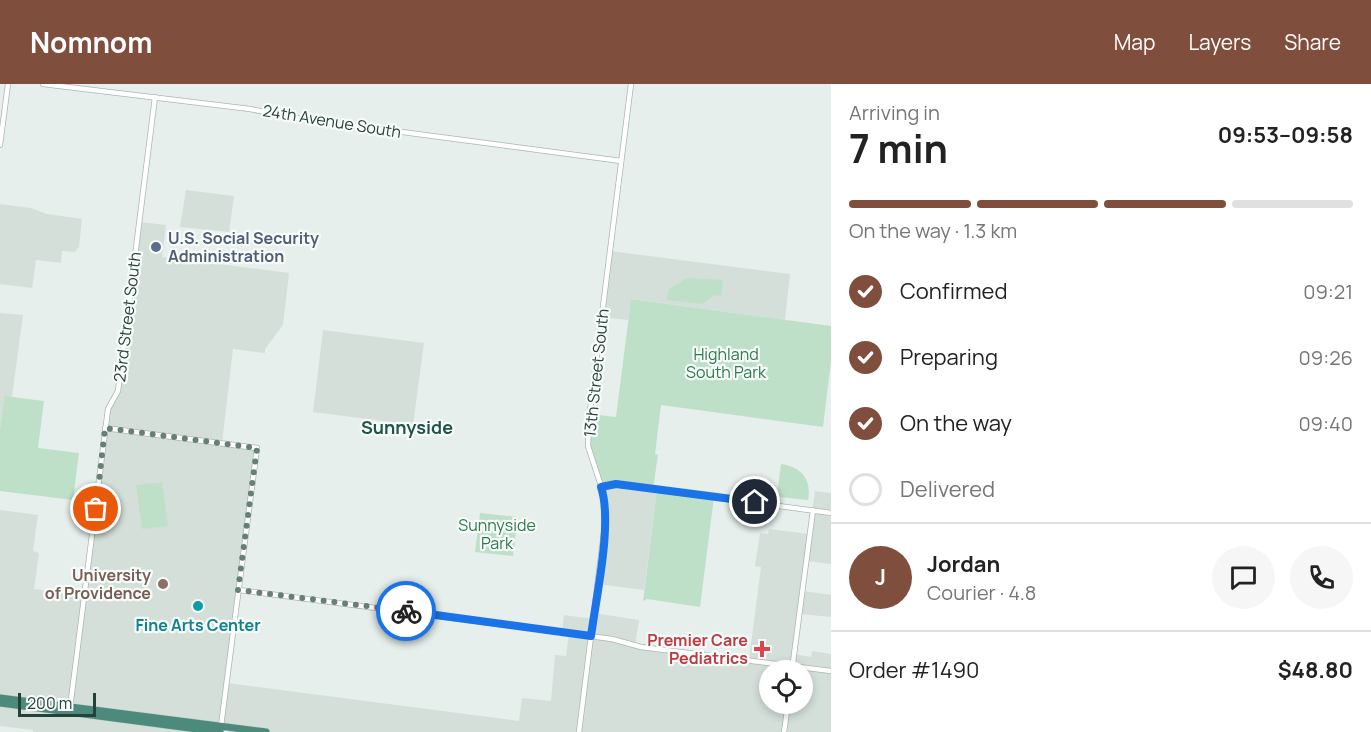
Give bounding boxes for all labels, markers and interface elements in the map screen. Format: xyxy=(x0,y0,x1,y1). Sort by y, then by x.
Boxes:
text: Nomnom xyxy=(30,23,152,61)
text: Map xyxy=(1114,28,1155,56)
text: Layers xyxy=(1188,28,1251,56)
text: Share xyxy=(1284,28,1341,56)
street label: 24th Avenue South xyxy=(261,99,403,143)
text: Arriving in xyxy=(849,99,940,126)
text: 09:53–09:58 xyxy=(1218,120,1353,150)
text: 7 min xyxy=(849,121,948,175)
text: On the way · 1.3 km xyxy=(849,217,1017,244)
place label: U.S. Social Security Administration xyxy=(168,227,319,267)
marker: U.S. Social Security Administration xyxy=(149,240,163,254)
street label: 23rd Street South xyxy=(108,251,146,383)
icon: check xyxy=(849,275,882,308)
text: Confirmed xyxy=(900,276,1008,306)
text: 09:21 xyxy=(1303,278,1353,305)
street label: 13th Street South xyxy=(578,308,614,438)
icon: check xyxy=(849,341,882,374)
text: Preparing xyxy=(900,342,998,372)
park label: Highland South Park xyxy=(686,343,767,383)
text: 09:26 xyxy=(1299,344,1353,371)
icon: check xyxy=(849,407,882,440)
text: On the way xyxy=(900,408,1012,438)
text: 09:40 xyxy=(1298,410,1353,437)
district label: Sunnyside xyxy=(361,415,453,439)
text: Delivered xyxy=(900,474,995,504)
pin xyxy=(729,476,780,527)
pin xyxy=(70,483,121,534)
icon: home xyxy=(738,485,771,518)
icon: bag xyxy=(79,492,112,525)
park label: Sunnyside Park xyxy=(458,514,536,554)
button: chat xyxy=(1212,546,1275,609)
button: phone xyxy=(1290,546,1353,609)
text: Jordan xyxy=(927,549,1000,579)
text: J xyxy=(875,562,886,592)
place label: University of Providence xyxy=(45,564,151,604)
marker: University of Providence xyxy=(156,577,170,591)
text: Courier · 4.8 xyxy=(927,579,1036,606)
courier xyxy=(376,581,436,641)
icon: bike xyxy=(390,595,423,628)
marker: Fine Arts Center xyxy=(191,599,205,613)
place label: Fine Arts Center xyxy=(135,614,261,636)
place label: Premier Care Pediatrics xyxy=(647,629,748,669)
marker: Premier Care Pediatrics xyxy=(753,640,771,658)
text: Order #1490 xyxy=(849,655,980,685)
text: $48.80 xyxy=(1278,655,1353,685)
map controls xyxy=(759,660,813,714)
button: locate xyxy=(759,660,813,714)
scale bar xyxy=(18,690,96,718)
text: 200 m xyxy=(27,692,72,714)

